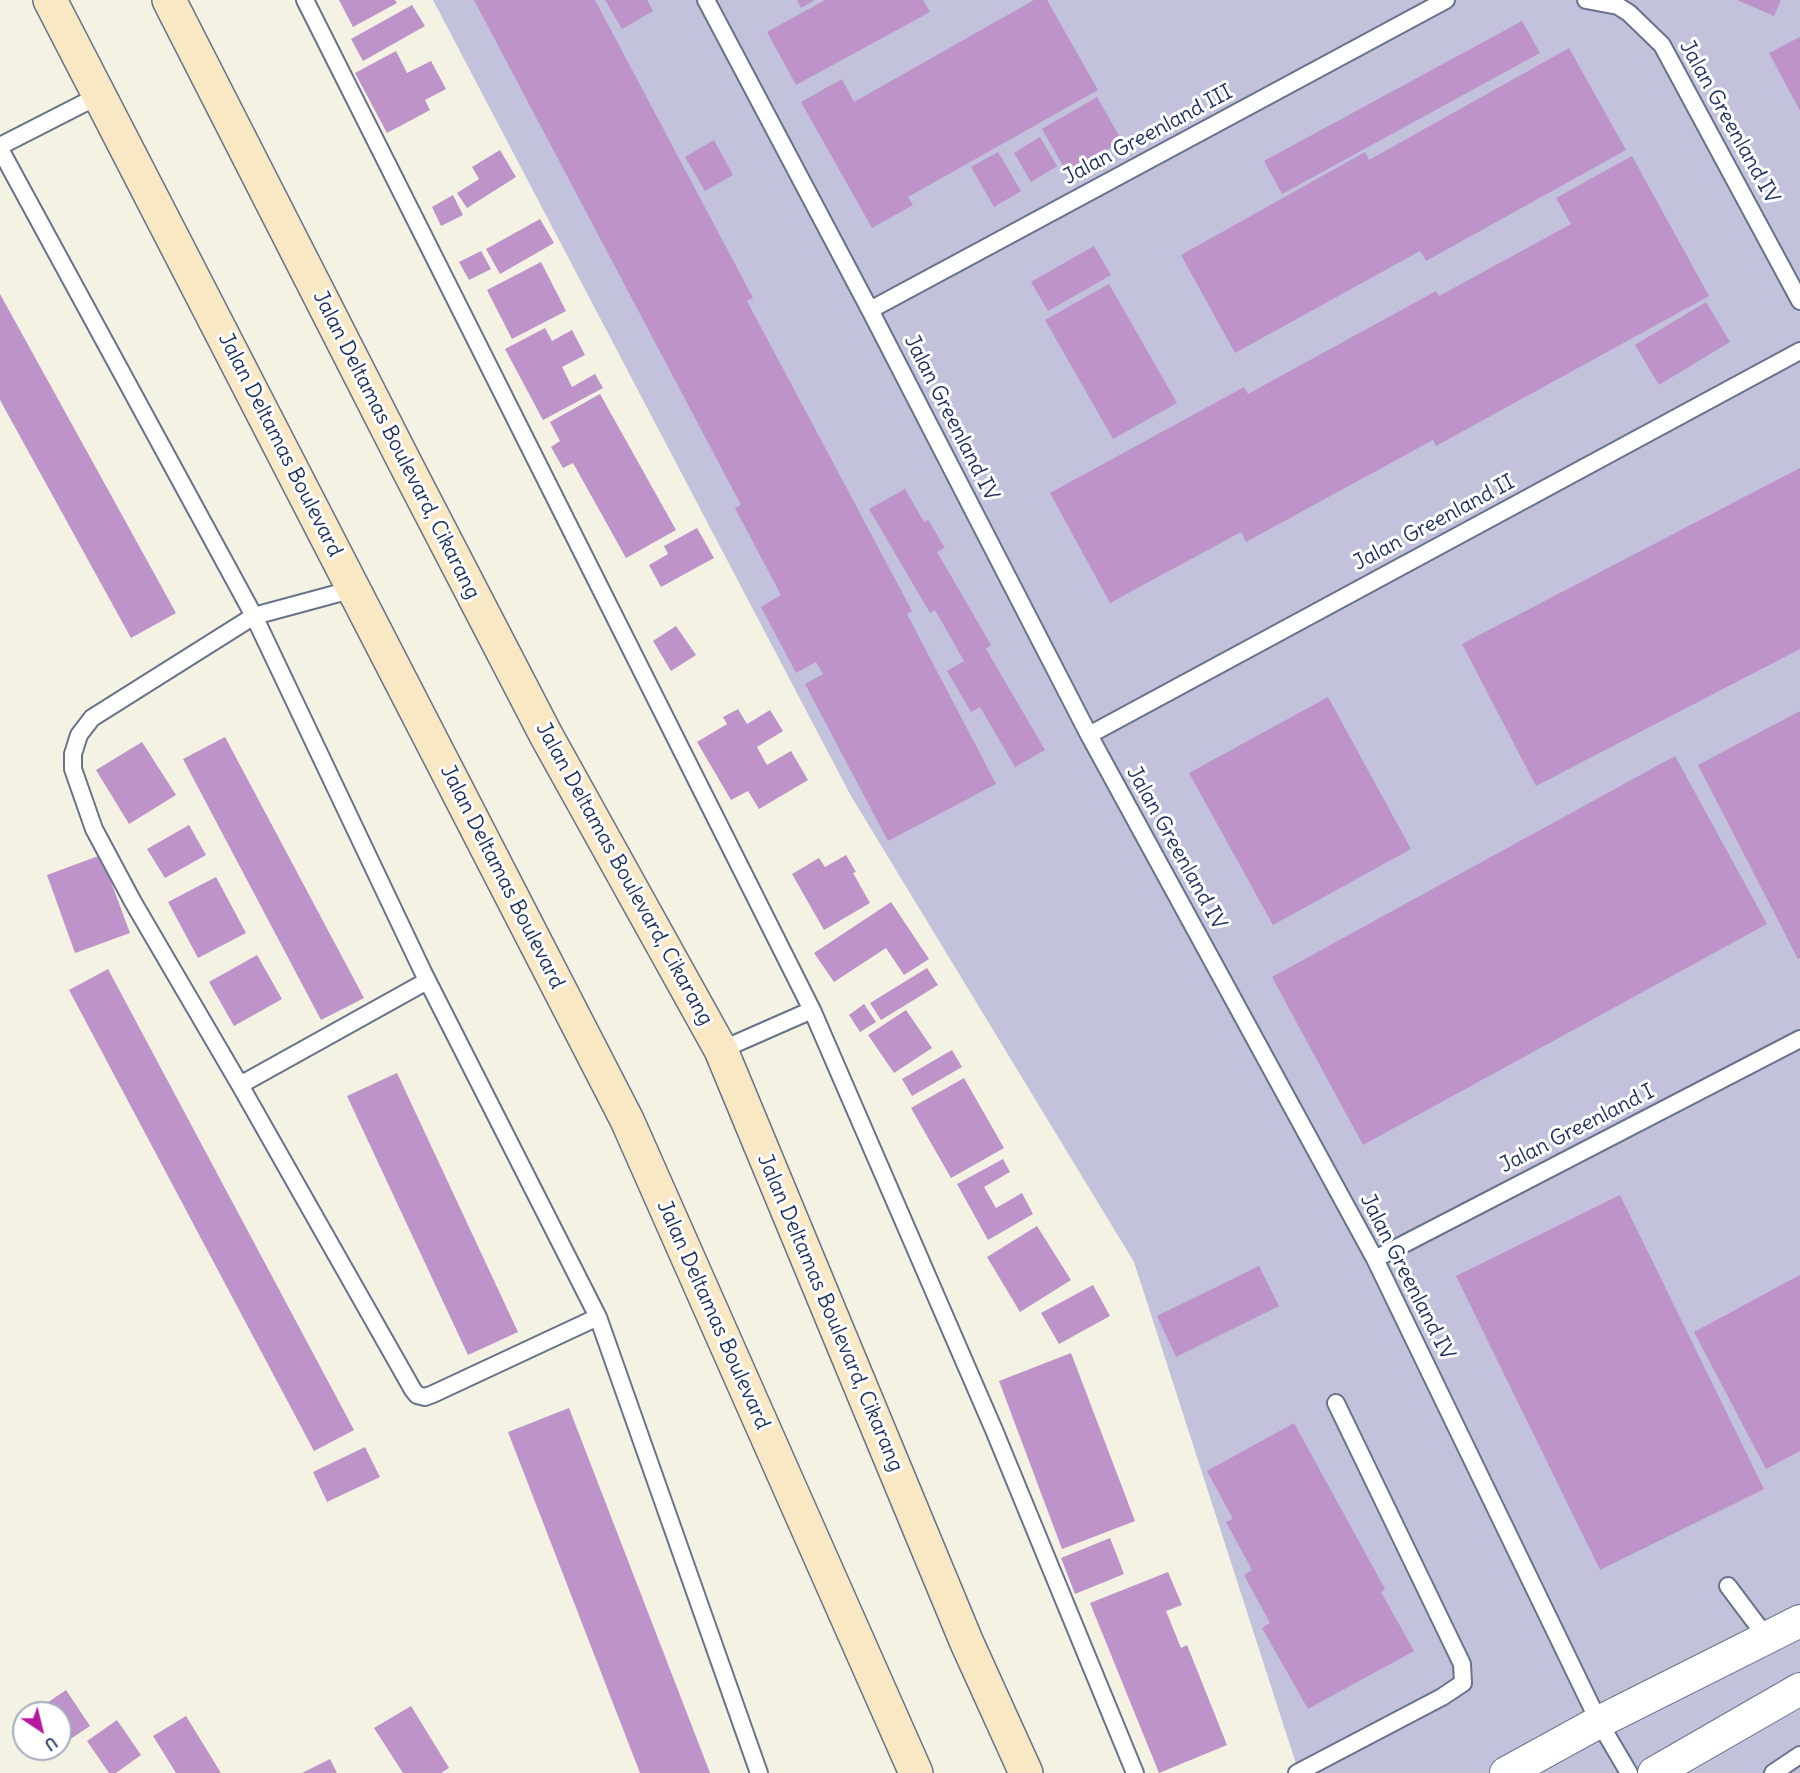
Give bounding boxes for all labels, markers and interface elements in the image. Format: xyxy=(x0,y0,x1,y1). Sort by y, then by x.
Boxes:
street label: Jalan Greenland IV xyxy=(1674,36,1784,208)
street label: Jalan Greenland III xyxy=(1059,80,1237,190)
street label: Jalan Deltamas Boulevard, Cikarang xyxy=(307,287,485,603)
street label: Jalan Deltamas Boulevard xyxy=(212,329,348,561)
street label: Jalan Greenland IV xyxy=(898,331,1004,505)
street label: Jalan Greenland II xyxy=(1349,470,1519,576)
street label: Jalan Deltamas Boulevard, Cikarang xyxy=(530,718,718,1030)
street label: Jalan Deltamas Boulevard xyxy=(434,761,570,993)
street label: Jalan Greenland IV xyxy=(1121,762,1231,934)
street label: Jalan Greenland I xyxy=(1496,1079,1658,1179)
street label: Jalan Deltamas Boulevard, Cikarang xyxy=(751,1150,909,1476)
street label: Jalan Greenland IV xyxy=(1354,1190,1460,1364)
street label: Jalan Deltamas Boulevard xyxy=(651,1197,775,1433)
north arrow xyxy=(12,1701,72,1761)
text: U xyxy=(41,1733,61,1755)

